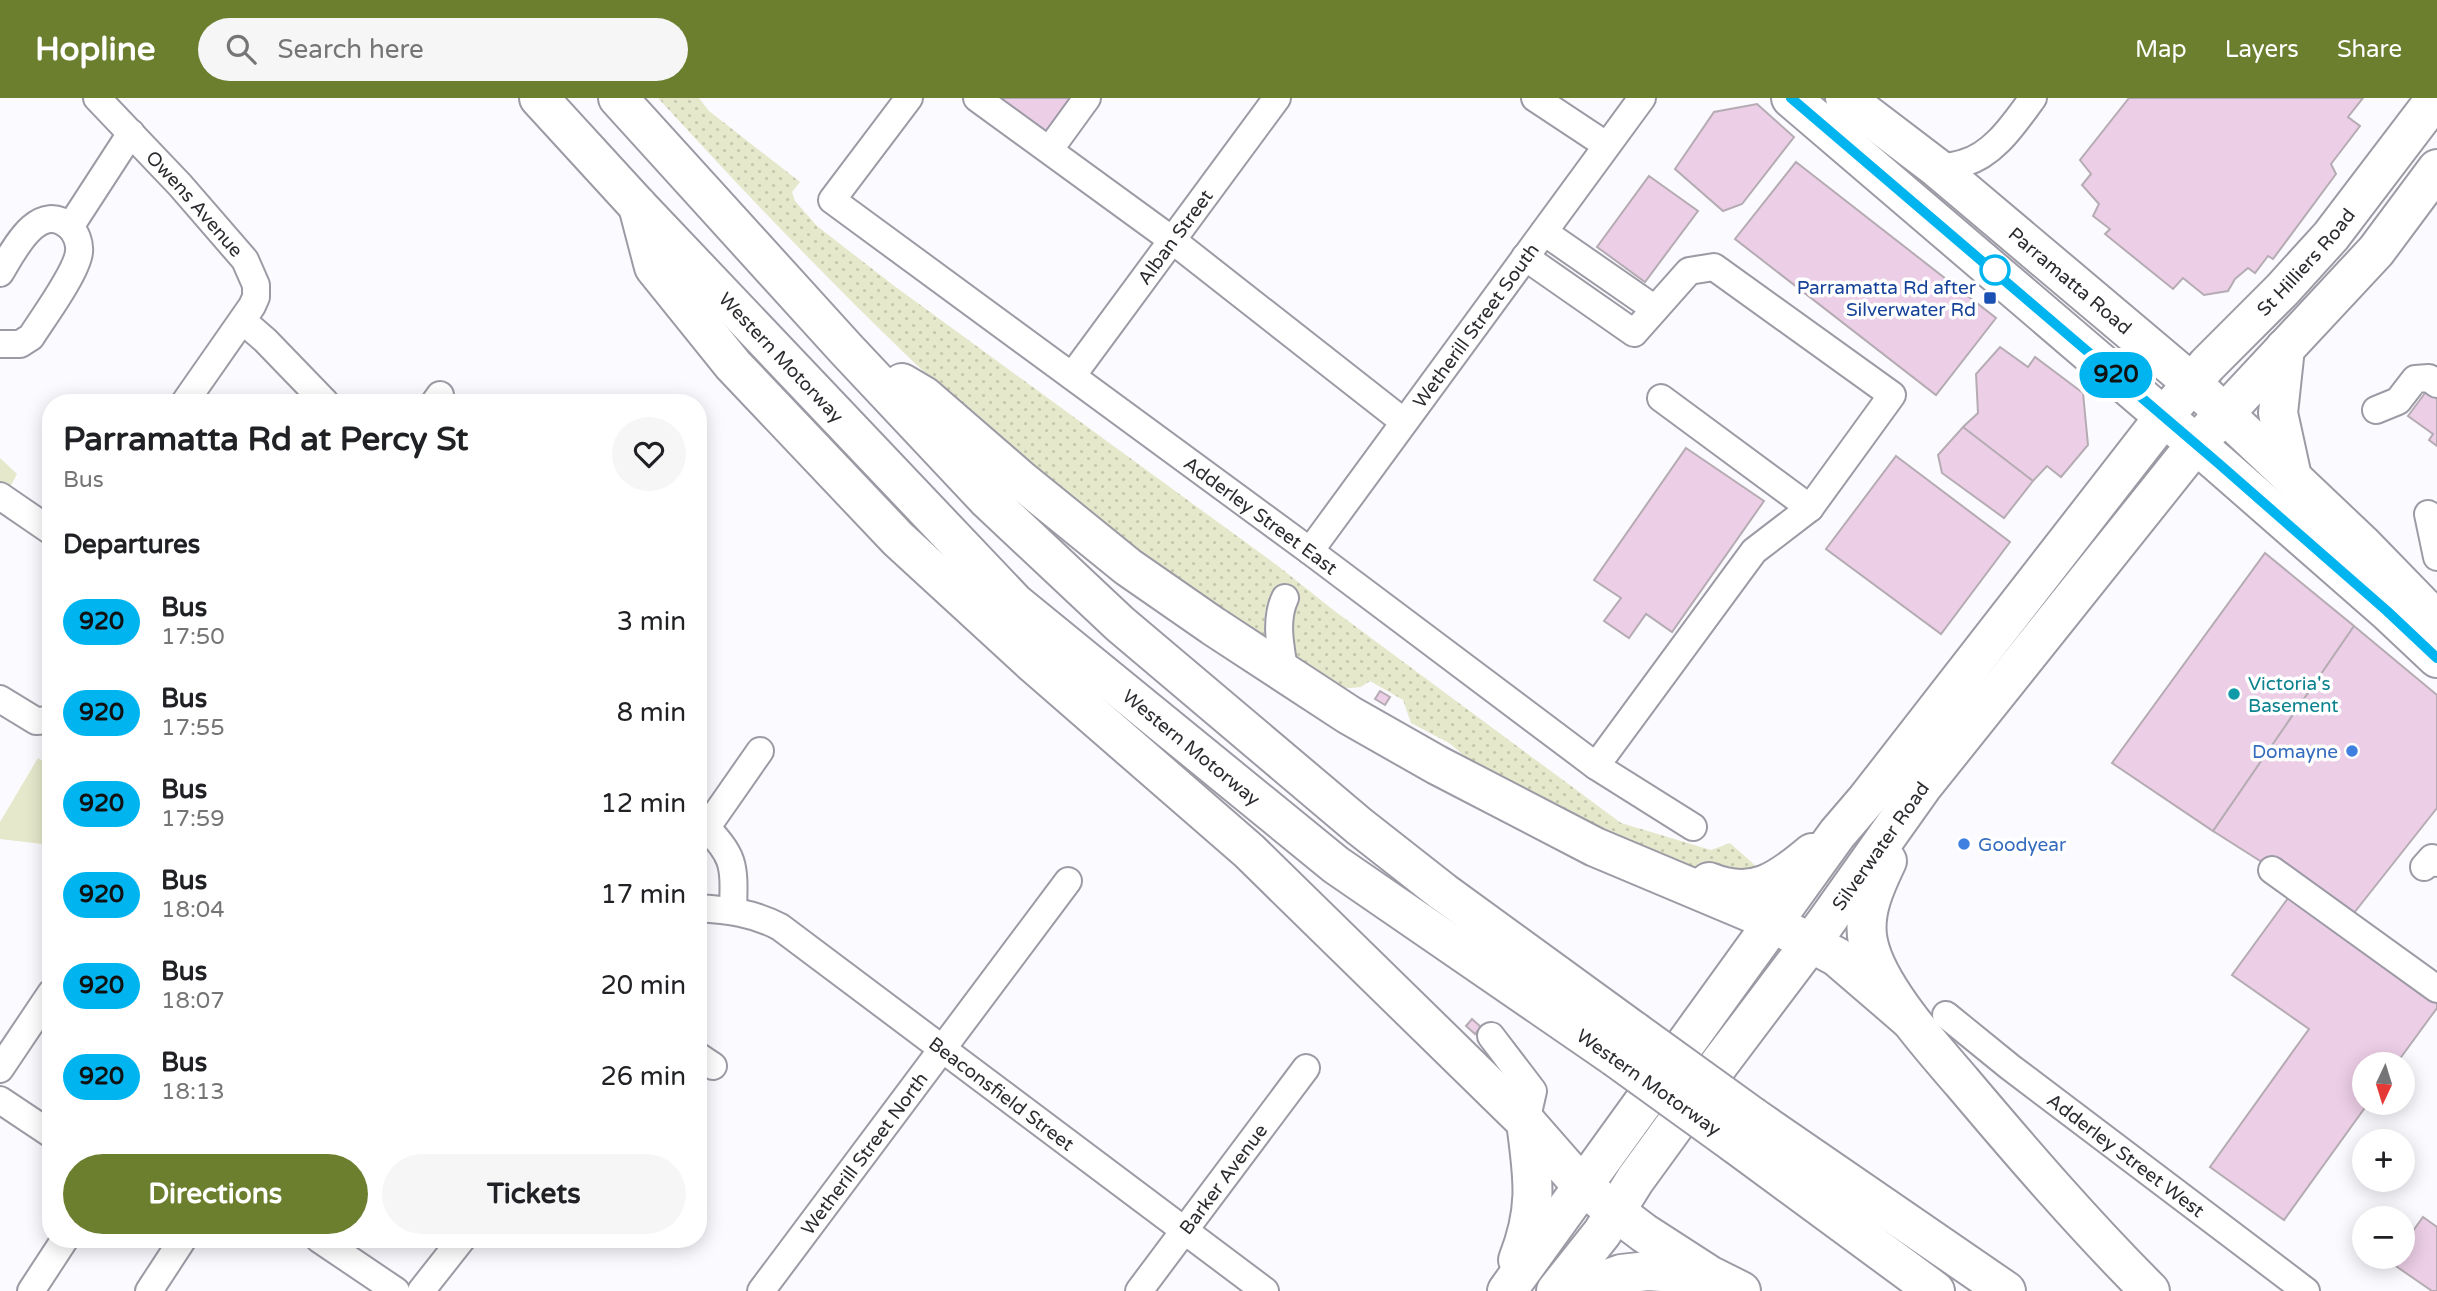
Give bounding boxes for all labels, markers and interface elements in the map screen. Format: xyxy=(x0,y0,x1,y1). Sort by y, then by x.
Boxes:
search box xyxy=(198,18,688,81)
text: Hopline xyxy=(35,30,156,69)
icon: search xyxy=(222,30,260,68)
text: Search here xyxy=(278,34,424,65)
text: Map xyxy=(2135,35,2187,64)
text: Layers xyxy=(2225,35,2299,64)
text: Share xyxy=(2337,35,2402,64)
street label: Owens Avenue xyxy=(141,147,247,262)
street label: Alban Street xyxy=(1133,186,1218,289)
street label: St Hilliers Road xyxy=(2253,204,2360,321)
street label: Parramatta Road xyxy=(2004,223,2136,339)
street label: Wetherill Street South xyxy=(1409,239,1544,412)
unlabelled marker xyxy=(1980,255,2010,285)
place label: Parramatta Rd after Silverwater Rd xyxy=(1797,277,1977,321)
street label: Western Motorway xyxy=(714,288,848,427)
marker: Parramatta Rd after Silverwater Rd xyxy=(1982,290,1998,306)
line badge: 920 xyxy=(2076,352,2156,398)
text: 920 xyxy=(2093,360,2139,389)
button: heart xyxy=(612,417,686,491)
text: Parramatta Rd at Percy St xyxy=(63,420,468,459)
street label: Adderley Street East xyxy=(1179,452,1341,580)
text: Bus xyxy=(63,466,104,494)
text: Departures xyxy=(63,529,200,560)
text: Bus xyxy=(161,592,207,623)
text: 3 min xyxy=(617,606,686,637)
text: 920 xyxy=(79,607,124,636)
text: 17:50 xyxy=(161,623,225,651)
place label: Victoria's Basement xyxy=(2248,673,2339,717)
text: Bus xyxy=(161,683,207,714)
street label: Western Motorway xyxy=(1118,685,1264,811)
marker: Victoria's Basement xyxy=(2226,686,2242,702)
text: 8 min xyxy=(617,697,686,728)
text: 920 xyxy=(79,698,124,727)
text: 17:55 xyxy=(161,714,225,742)
place label: Domayne xyxy=(2252,741,2338,763)
marker: Domayne xyxy=(2344,743,2360,759)
text: Bus xyxy=(161,774,207,805)
street label: Silverwater Road xyxy=(1828,778,1934,915)
text: 12 min xyxy=(600,788,686,819)
text: 920 xyxy=(79,789,124,818)
text: 17:59 xyxy=(161,805,225,833)
place label: Goodyear xyxy=(1978,834,2067,856)
marker: Goodyear xyxy=(1956,836,1972,852)
text: Bus xyxy=(161,865,207,896)
text: 17 min xyxy=(600,879,686,910)
text: 920 xyxy=(79,880,124,909)
text: 18:04 xyxy=(161,896,225,924)
text: Bus xyxy=(161,956,207,987)
text: 20 min xyxy=(600,970,686,1001)
text: 920 xyxy=(79,971,124,1000)
text: 18:07 xyxy=(161,987,225,1015)
street label: Western Motorway xyxy=(1572,1025,1725,1141)
street label: Beaconsfield Street xyxy=(924,1033,1078,1156)
text: Bus xyxy=(161,1047,207,1078)
north arrow xyxy=(2352,1052,2415,1115)
map controls xyxy=(2352,1052,2415,1269)
text: 26 min xyxy=(600,1061,686,1092)
text: 920 xyxy=(79,1062,124,1091)
street label: Wetherill Street North xyxy=(797,1068,933,1239)
text: 18:13 xyxy=(161,1078,225,1106)
street label: Adderley Street West xyxy=(2043,1089,2208,1222)
street label: Barker Avenue xyxy=(1175,1120,1272,1239)
button: + xyxy=(2352,1129,2415,1192)
button: Directions xyxy=(63,1154,368,1234)
button: Tickets xyxy=(382,1154,686,1234)
button: − xyxy=(2352,1206,2415,1269)

